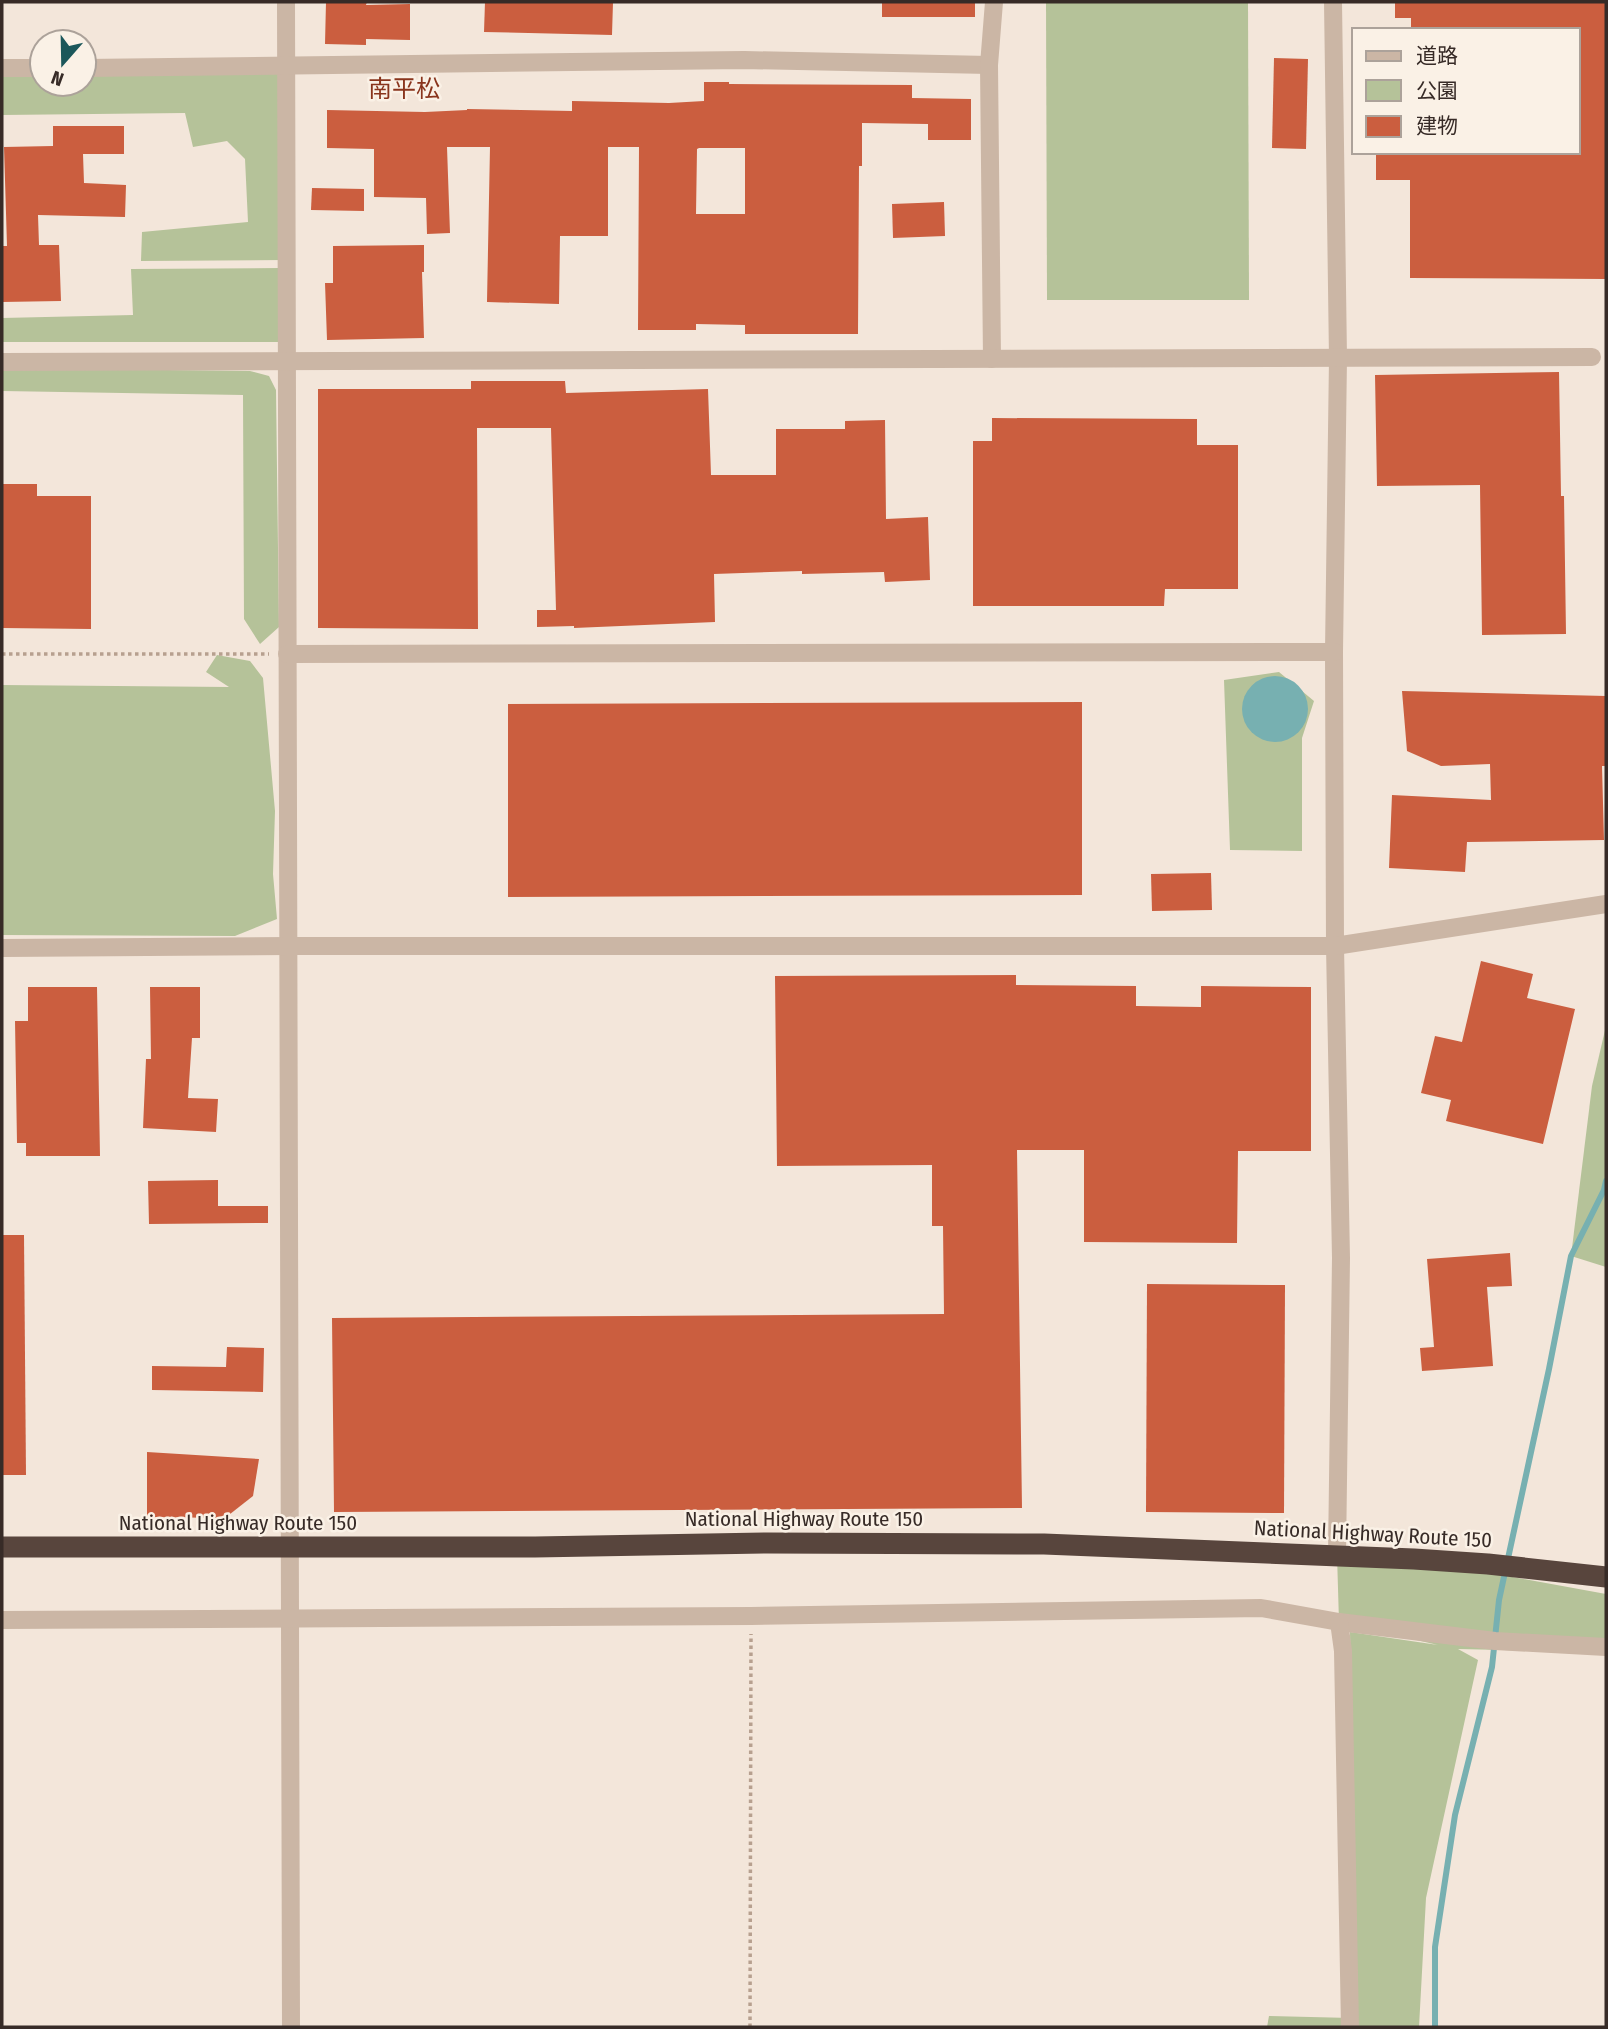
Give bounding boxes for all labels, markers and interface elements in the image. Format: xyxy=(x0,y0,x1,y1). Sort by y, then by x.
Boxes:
north arrow xyxy=(28,28,98,98)
legend xyxy=(1352,28,1580,154)
text: 道路 xyxy=(1416,43,1458,69)
text: N xyxy=(48,66,67,91)
district label: 南平松 xyxy=(368,75,440,103)
text: 公園 xyxy=(1416,78,1458,104)
text: 建物 xyxy=(1416,113,1458,139)
street label: National Highway Route 150 xyxy=(685,1506,923,1532)
street label: National Highway Route 150 xyxy=(119,1510,357,1536)
street label: National Highway Route 150 xyxy=(1253,1515,1493,1553)

